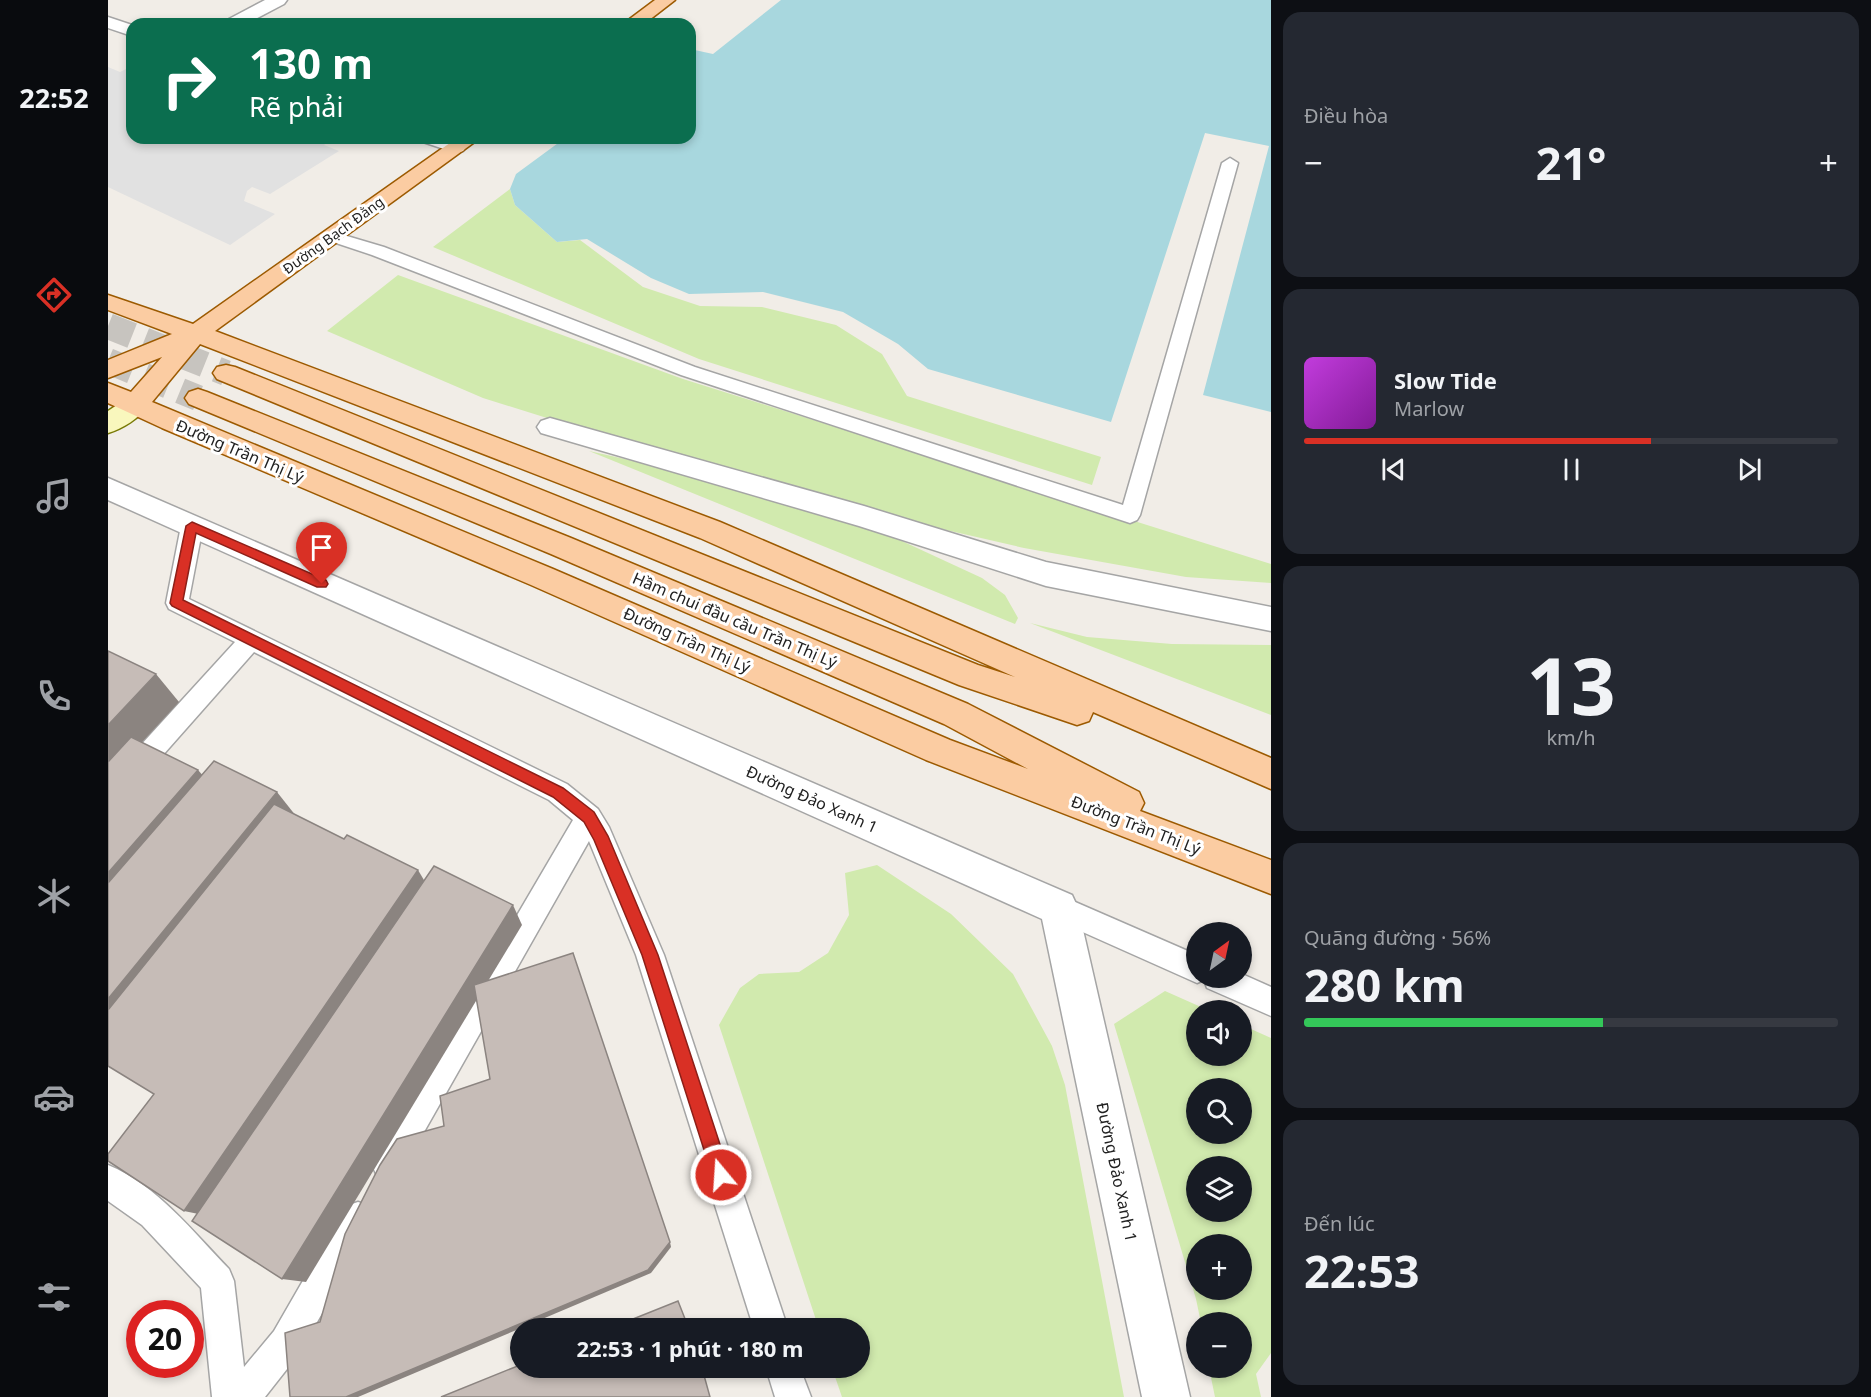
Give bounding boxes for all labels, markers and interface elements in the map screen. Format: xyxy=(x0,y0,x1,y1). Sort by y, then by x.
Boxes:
text: 130 m xyxy=(249,34,373,91)
icon: right xyxy=(150,42,228,120)
text: 22:52 xyxy=(19,79,89,116)
text: Rẽ phải xyxy=(249,88,343,125)
text: Điều hòa xyxy=(1304,102,1388,129)
text: 21° xyxy=(1536,132,1606,193)
text: − xyxy=(1304,140,1323,185)
text: + xyxy=(1819,140,1838,185)
street label: Đường Bạch Đằng xyxy=(279,192,387,278)
icon: directions xyxy=(33,274,75,316)
text: Slow Tide xyxy=(1394,365,1497,395)
text: Marlow xyxy=(1394,395,1464,422)
street label: Đường Trần Thị Lý xyxy=(173,414,308,488)
icon: previous xyxy=(1377,453,1410,486)
icon: pause xyxy=(1555,453,1588,486)
icon: next xyxy=(1733,453,1766,486)
icon: music xyxy=(33,475,75,517)
pin xyxy=(296,522,347,584)
icon: arrive xyxy=(305,531,338,564)
street label: Hầm chui đầu cầu Trần Thị Lý xyxy=(629,567,841,673)
street label: Đường Trần Thị Lý xyxy=(620,602,755,678)
text: 13 xyxy=(1526,632,1616,738)
icon: phone xyxy=(33,675,75,717)
text: km/h xyxy=(1546,724,1596,751)
street label: Đường Đảo Xanh 1 xyxy=(743,760,881,838)
street label: Đường Trần Thị Lý xyxy=(1068,790,1205,860)
icon: climate xyxy=(33,875,75,917)
north arrow xyxy=(1186,922,1252,988)
map controls xyxy=(1186,922,1252,1378)
text: Quãng đường · 56% xyxy=(1304,924,1491,951)
text: 280 km xyxy=(1304,954,1465,1015)
button: sound xyxy=(1186,1000,1252,1066)
icon: car xyxy=(33,1076,75,1118)
button: search xyxy=(1186,1078,1252,1144)
street label: Đường Đảo Xanh 1 xyxy=(1091,1100,1143,1244)
position arrow xyxy=(689,1143,753,1207)
button: layers xyxy=(1186,1156,1252,1222)
text: Đến lúc xyxy=(1304,1210,1375,1237)
button: + xyxy=(1186,1234,1252,1300)
text: 22:53 xyxy=(1304,1240,1420,1301)
icon: filters xyxy=(33,1276,75,1318)
speed limit sign: 20 xyxy=(126,1300,204,1378)
button: − xyxy=(1186,1312,1252,1378)
text: 22:53 · 1 phút · 180 m xyxy=(576,1333,804,1363)

